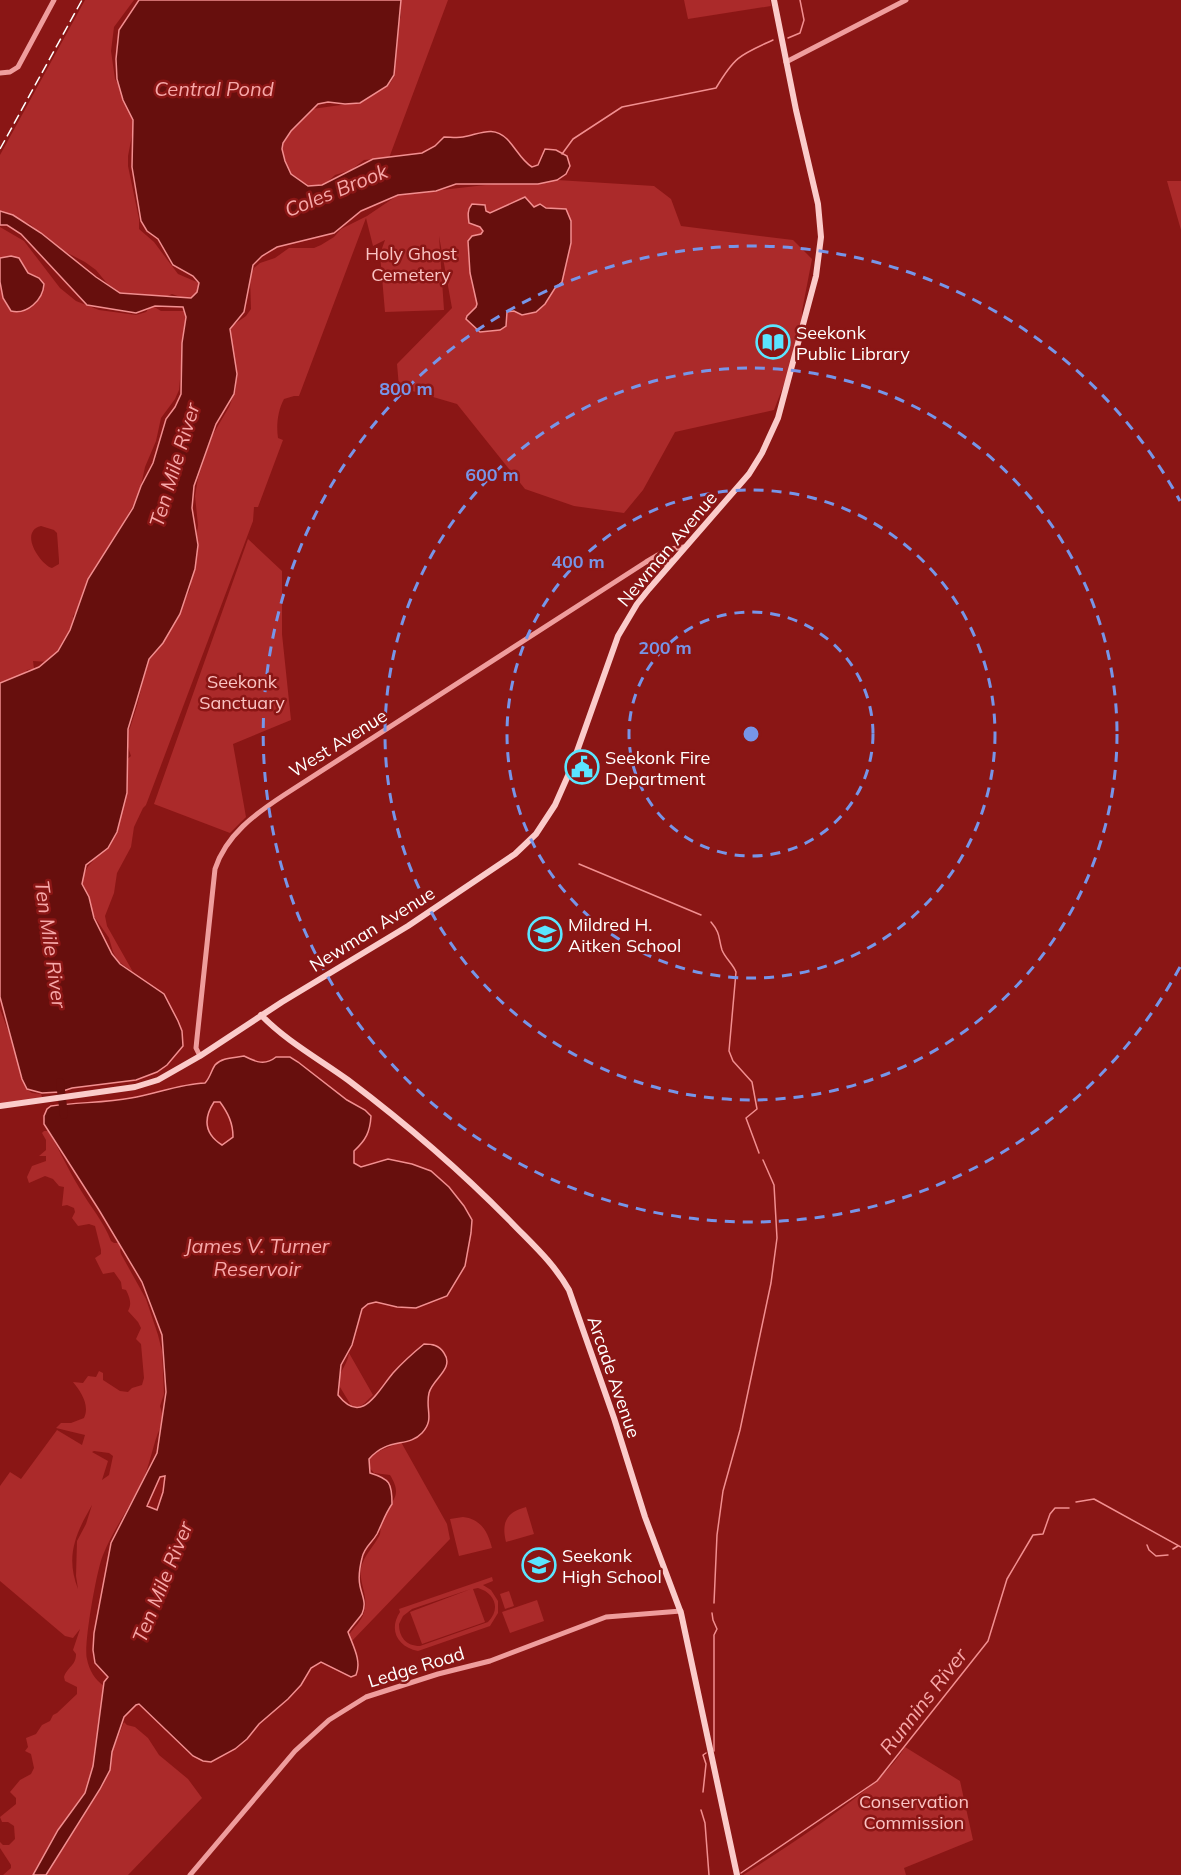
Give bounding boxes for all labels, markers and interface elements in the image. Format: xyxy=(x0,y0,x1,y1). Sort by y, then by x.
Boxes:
water label: Central Pond xyxy=(154,76,274,101)
water label: Coles Brook xyxy=(281,158,392,222)
park label: Holy Ghost Cemetery xyxy=(365,242,457,286)
place label: Seekonk Public Library xyxy=(796,321,910,365)
library icon: Seekonk Public Library xyxy=(755,324,791,360)
text: 800 m xyxy=(379,377,433,400)
water label: Ten Mile River xyxy=(143,399,205,530)
text: 600 m xyxy=(465,463,519,486)
street label: Newman Avenue xyxy=(612,487,722,611)
text: 400 m xyxy=(551,550,605,573)
text: 200 m xyxy=(638,636,692,659)
park label: Seekonk Sanctuary xyxy=(199,670,285,714)
street label: West Avenue xyxy=(285,704,391,782)
centre of rings xyxy=(741,724,761,744)
place label: Seekonk Fire Department xyxy=(605,746,710,790)
public building icon: Seekonk Fire Department xyxy=(564,749,600,785)
water label: Ten Mile River xyxy=(30,879,72,1010)
street label: Newman Avenue xyxy=(305,881,439,977)
place label: Mildred H. Aitken School xyxy=(568,913,681,957)
school or university icon: Mildred H. Aitken School xyxy=(527,916,563,952)
water label: James V. Turner Reservoir xyxy=(183,1233,330,1281)
street label: Arcade Avenue xyxy=(582,1313,646,1441)
water label: Ten Mile River xyxy=(126,1517,198,1646)
place label: Seekonk High School xyxy=(562,1544,662,1588)
school or university icon: Seekonk High School xyxy=(521,1547,557,1583)
street label: Ledge Road xyxy=(365,1641,467,1693)
water label: Runnins River xyxy=(874,1642,973,1759)
park label: Conservation Commission xyxy=(859,1790,969,1834)

